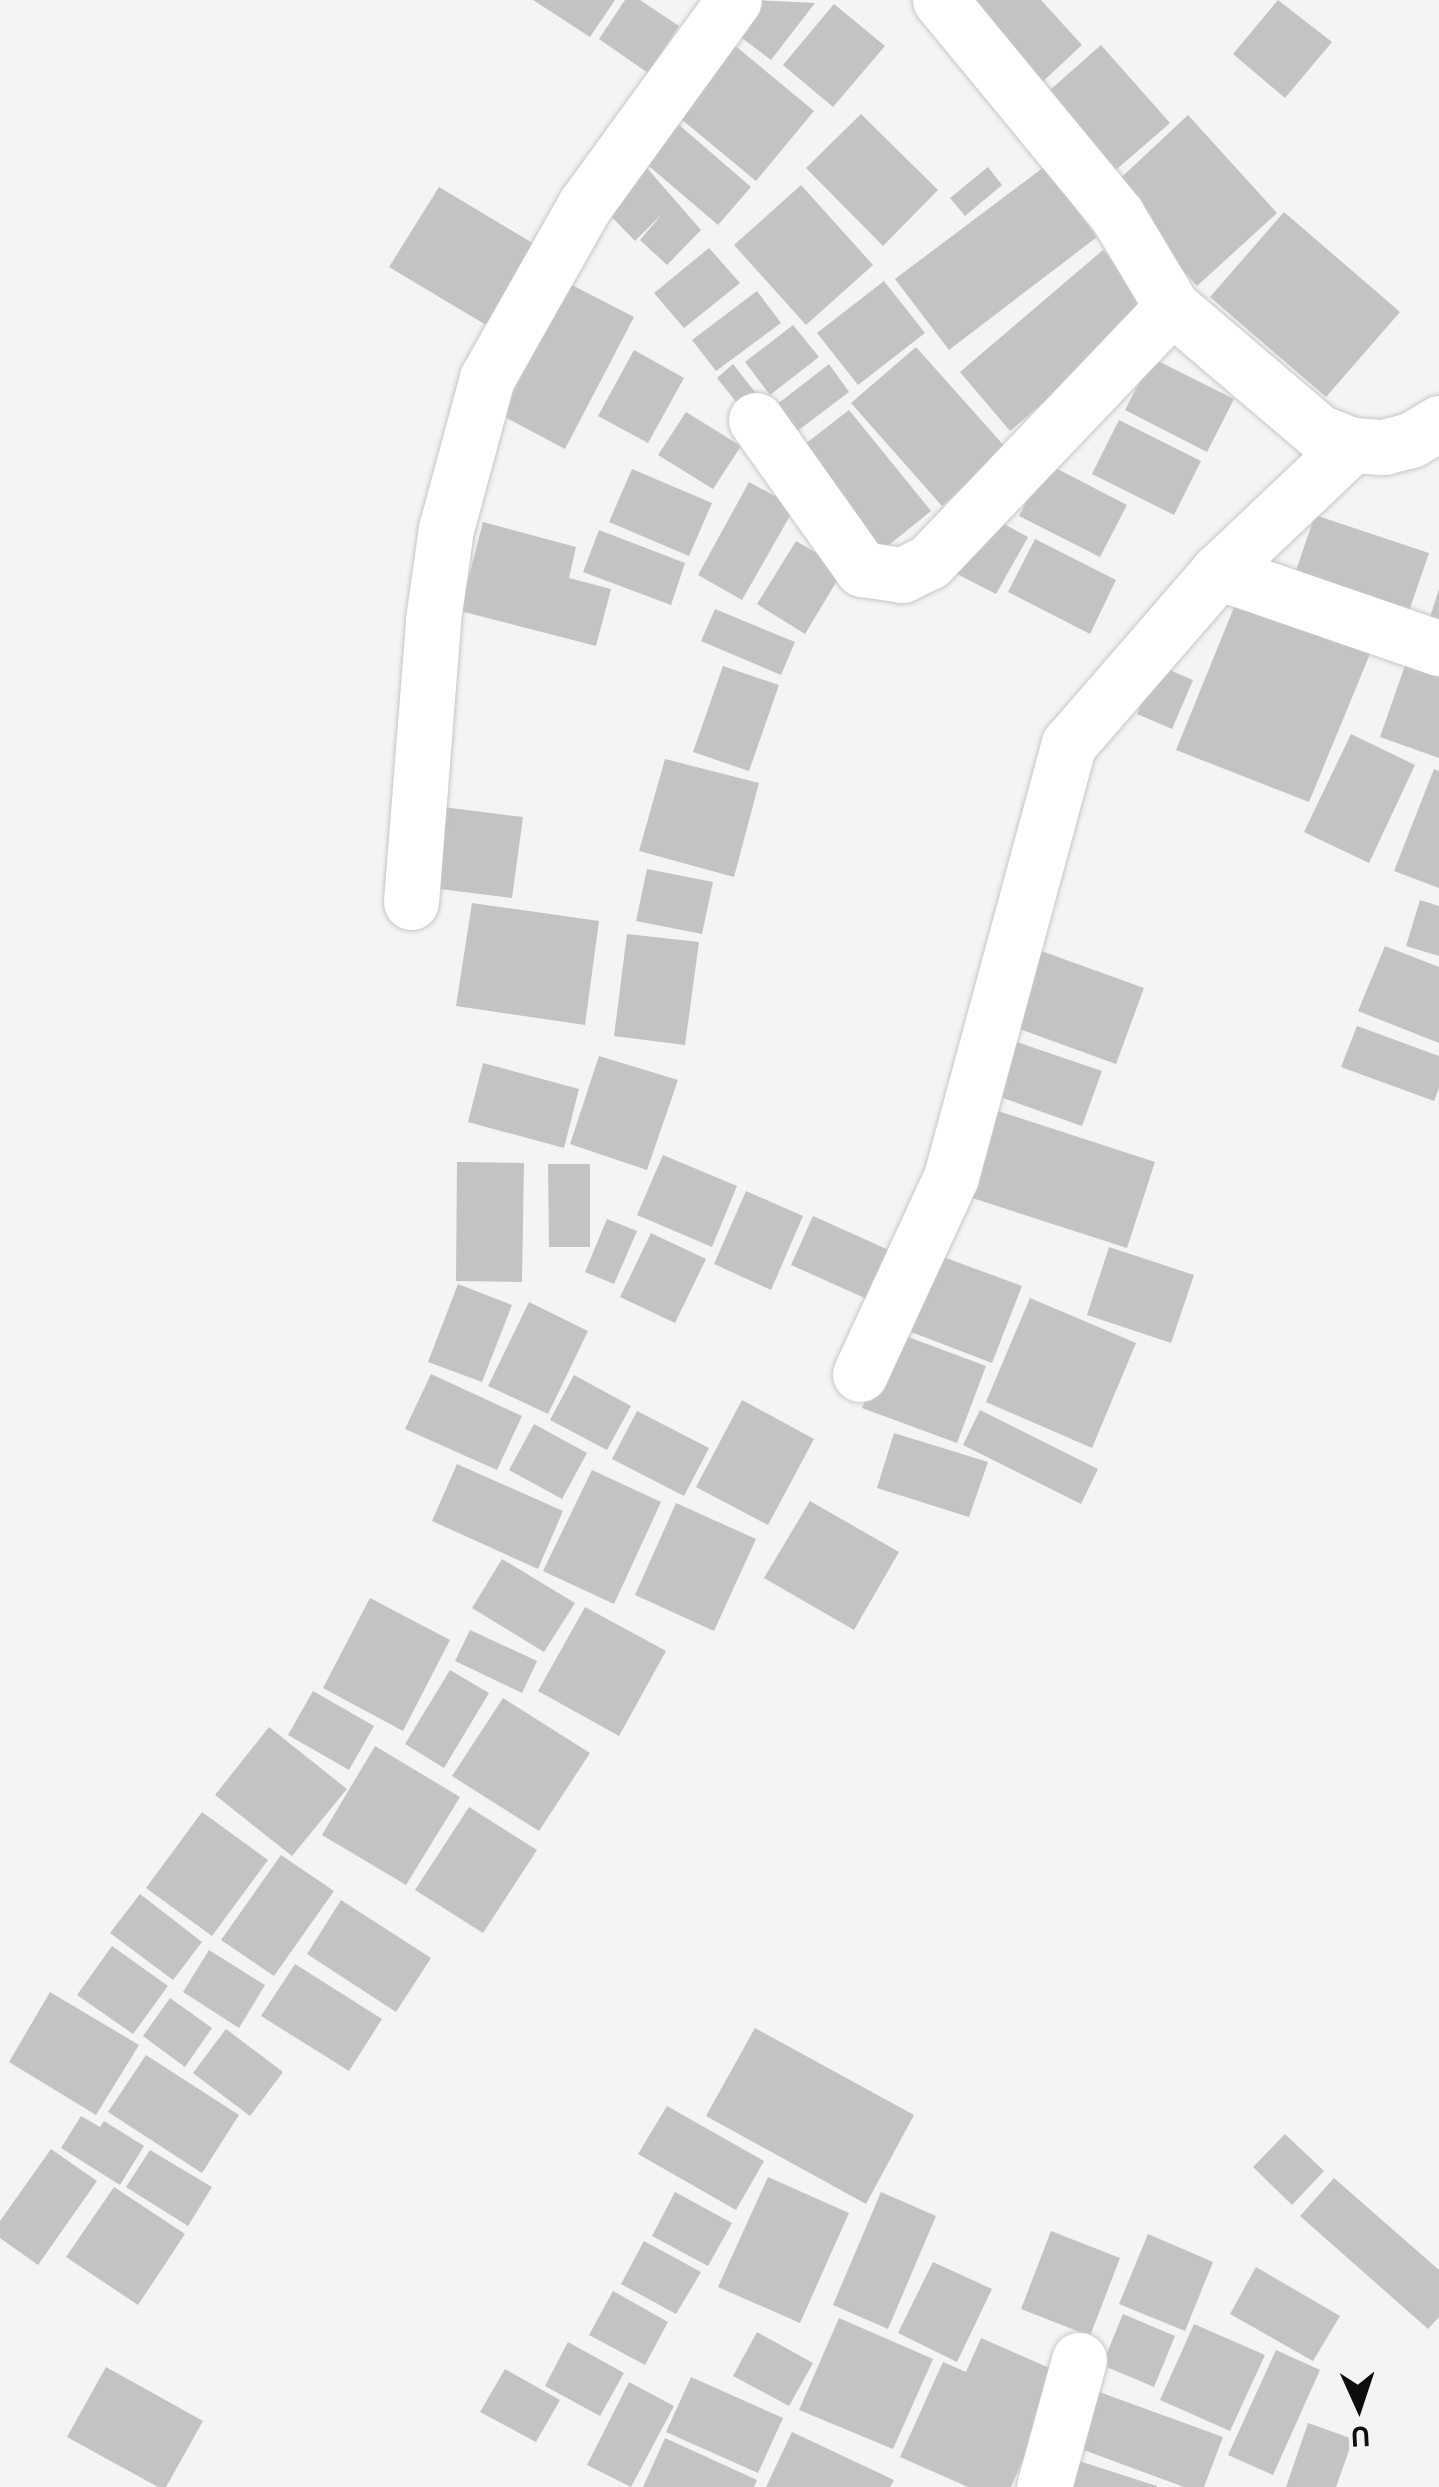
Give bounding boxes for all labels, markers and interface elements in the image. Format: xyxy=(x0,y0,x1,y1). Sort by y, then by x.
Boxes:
north arrow xyxy=(1309,2357,1409,2457)
text: U xyxy=(1350,2421,1371,2453)

